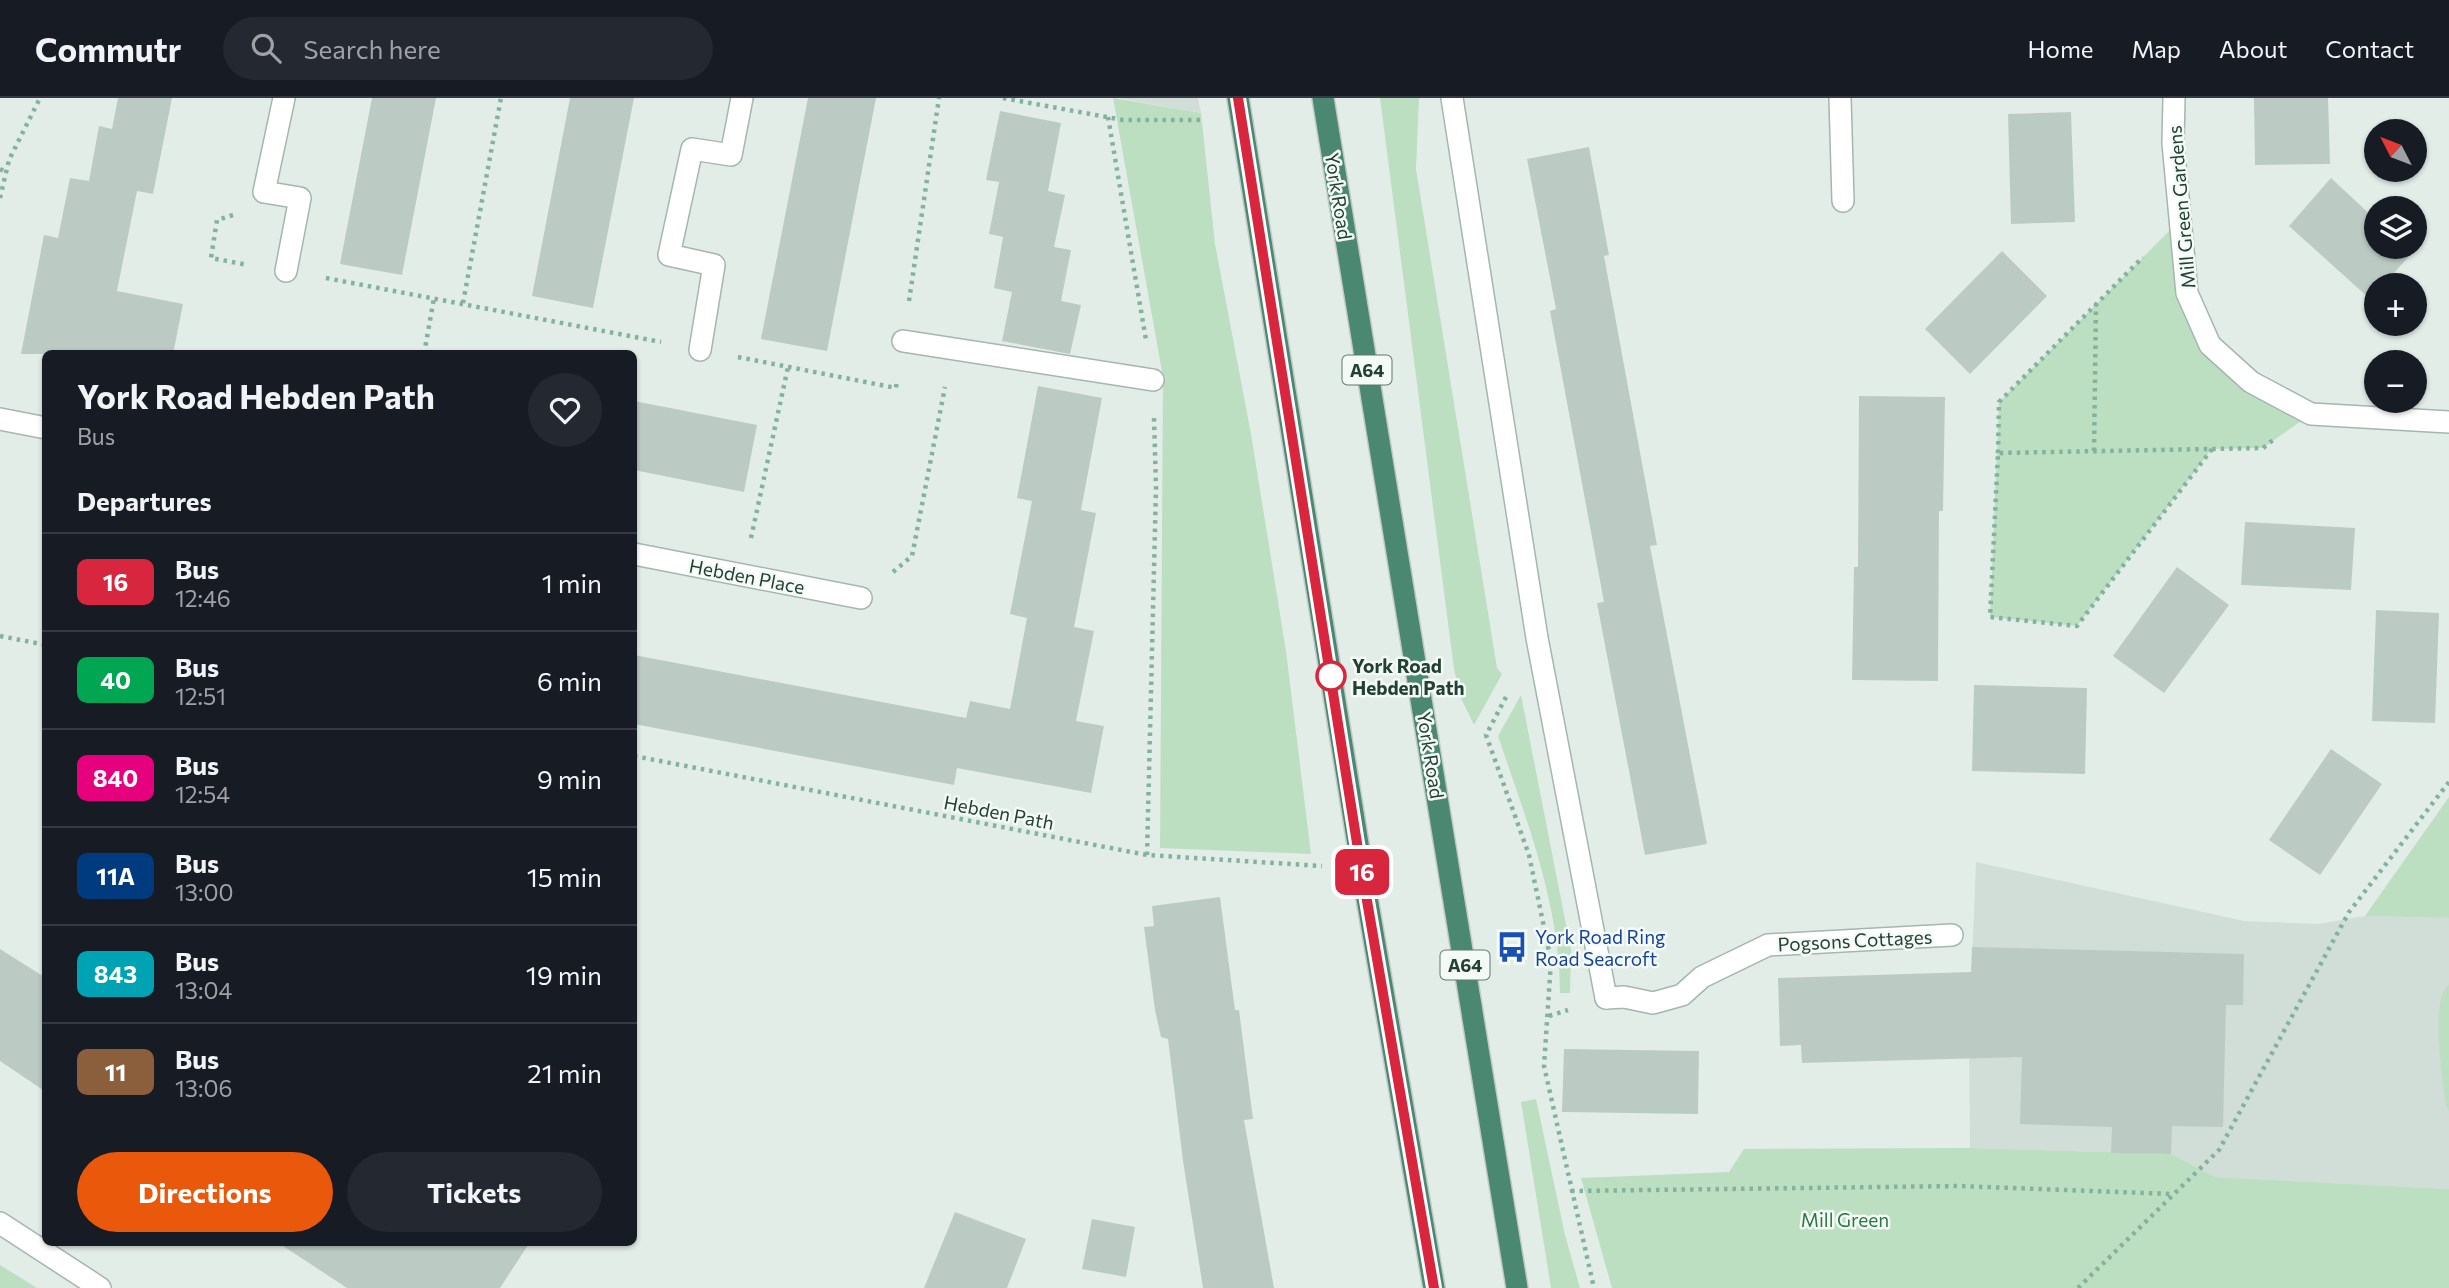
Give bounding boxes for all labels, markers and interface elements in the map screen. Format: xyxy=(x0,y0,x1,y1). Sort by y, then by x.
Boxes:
search box xyxy=(223,17,713,80)
text: Commutr xyxy=(35,28,181,69)
icon: search xyxy=(247,29,285,67)
text: Search here xyxy=(303,33,441,64)
text: Home xyxy=(2028,34,2094,63)
text: Map xyxy=(2132,34,2181,63)
text: About xyxy=(2219,34,2287,63)
text: Contact xyxy=(2325,34,2414,63)
north arrow xyxy=(2364,119,2427,182)
map controls xyxy=(2364,119,2427,413)
street label: Mill Green Gardens xyxy=(2162,124,2200,290)
street label: York Road xyxy=(1321,151,1357,241)
button: layers xyxy=(2364,196,2427,259)
button: + xyxy=(2364,273,2427,336)
button: − xyxy=(2364,350,2427,413)
road number: A64 xyxy=(1342,356,1392,384)
button: heart xyxy=(528,373,602,447)
text: York Road Hebden Path xyxy=(77,375,435,416)
text: Bus xyxy=(77,422,115,450)
text: Departures xyxy=(77,485,212,516)
text: Bus xyxy=(175,553,219,584)
street label: Hebden Place xyxy=(687,554,807,598)
text: 16 xyxy=(103,567,128,596)
text: 1 min xyxy=(542,567,602,598)
text: 12:46 xyxy=(175,584,231,612)
text: Bus xyxy=(175,651,219,682)
place label: York Road Hebden Path xyxy=(1352,654,1465,699)
marker: York Road Hebden Path xyxy=(1316,661,1346,691)
text: 40 xyxy=(100,665,131,694)
text: 6 min xyxy=(537,665,602,696)
text: 12:51 xyxy=(175,682,226,710)
street label: York Road xyxy=(1413,710,1449,800)
text: Bus xyxy=(175,749,219,780)
text: 840 xyxy=(93,763,138,792)
text: 9 min xyxy=(537,763,602,794)
text: 12:54 xyxy=(175,780,230,808)
street label: Hebden Path xyxy=(942,790,1056,834)
text: Bus xyxy=(175,847,219,878)
line badge: 16 xyxy=(1330,849,1394,895)
text: 16 xyxy=(1349,857,1375,886)
text: 11A xyxy=(96,861,135,890)
text: 15 min xyxy=(527,861,602,892)
text: 13:00 xyxy=(175,878,233,906)
street label: Pogsons Cottages xyxy=(1777,924,1933,956)
place label: York Road Ring Road Seacroft xyxy=(1535,925,1665,970)
bus stop icon: York Road Ring Road Seacroft xyxy=(1495,930,1529,964)
text: Bus xyxy=(175,945,219,976)
road number: A64 xyxy=(1440,950,1490,980)
text: 843 xyxy=(94,959,137,988)
text: 19 min xyxy=(526,959,602,990)
text: 13:04 xyxy=(175,976,232,1004)
text: Bus xyxy=(175,1043,219,1074)
text: 11 xyxy=(105,1057,126,1086)
text: 21 min xyxy=(527,1057,602,1088)
text: 13:06 xyxy=(175,1074,232,1102)
button: Directions xyxy=(77,1152,333,1232)
button: Tickets xyxy=(347,1152,602,1232)
park label: Mill Green xyxy=(1801,1208,1889,1231)

